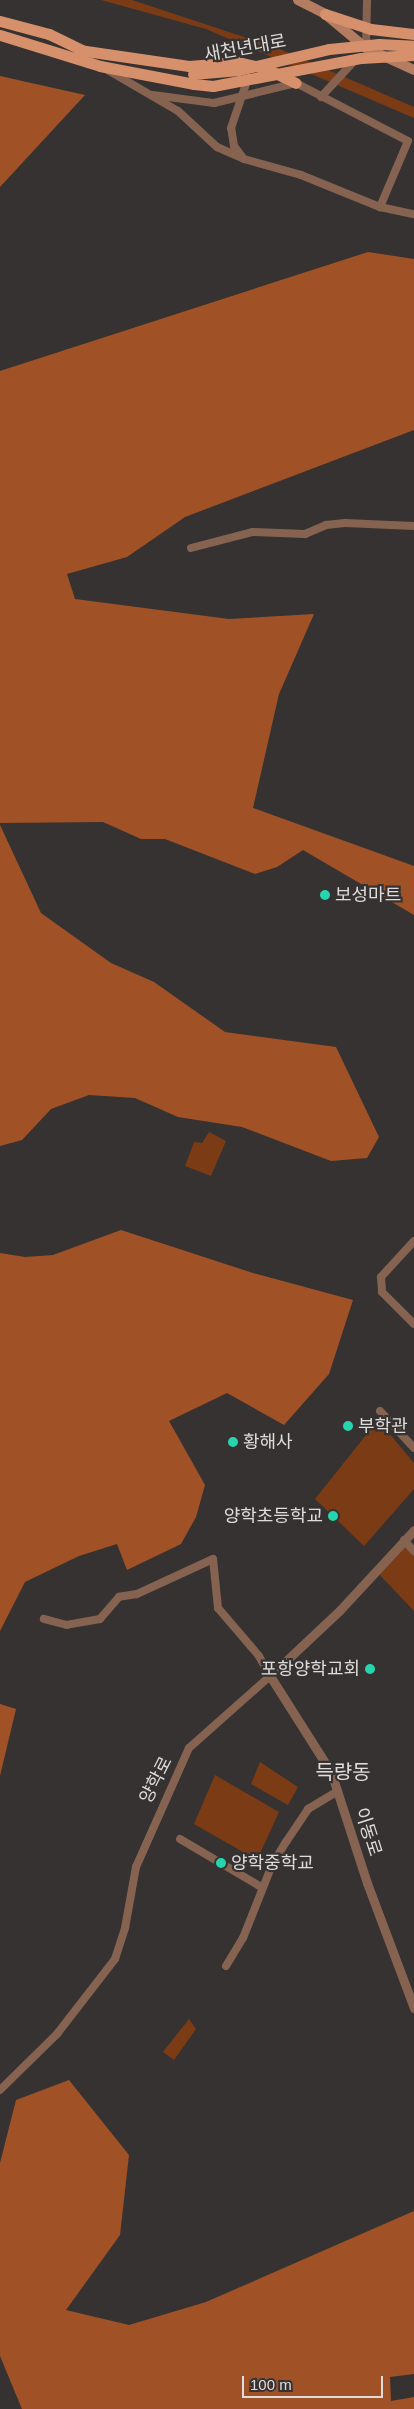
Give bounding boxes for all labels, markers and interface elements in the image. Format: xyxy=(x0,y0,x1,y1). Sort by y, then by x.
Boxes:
street label: 새천년대로 xyxy=(202,30,288,66)
place label: 보성마트 xyxy=(335,884,401,906)
marker: 보성마트 xyxy=(319,889,331,901)
place label: 부학관 xyxy=(358,1415,408,1437)
marker: 부학관 xyxy=(342,1420,354,1432)
place label: 황해사 xyxy=(243,1431,293,1453)
marker: 황해사 xyxy=(227,1436,239,1448)
place label: 양학초등학교 xyxy=(224,1505,323,1527)
marker: 양학초등학교 xyxy=(327,1510,339,1522)
place label: 포항양학교회 xyxy=(261,1658,360,1680)
marker: 포항양학교회 xyxy=(364,1663,376,1675)
street label: 양학로 xyxy=(135,1753,177,1807)
district label: 득량동 xyxy=(315,1760,371,1784)
street label: 이동로 xyxy=(350,1805,386,1859)
place label: 양학중학교 xyxy=(231,1852,314,1874)
marker: 양학중학교 xyxy=(215,1857,227,1869)
scale bar xyxy=(244,2366,385,2398)
text: 100 m xyxy=(250,2376,292,2393)

